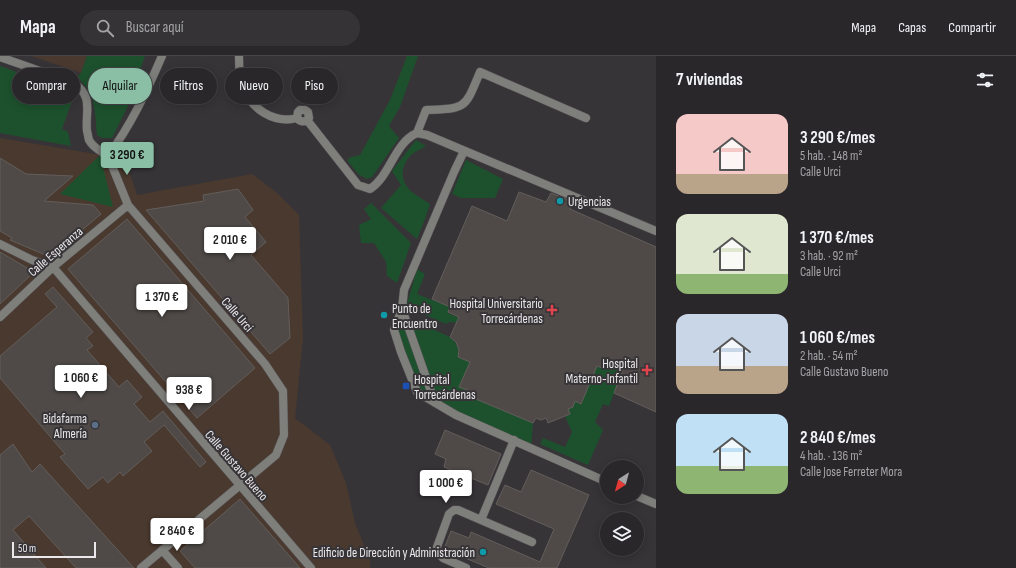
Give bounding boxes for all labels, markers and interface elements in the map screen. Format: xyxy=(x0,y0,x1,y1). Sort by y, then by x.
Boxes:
search box xyxy=(80,10,360,46)
text: Mapa xyxy=(20,16,56,39)
icon: search xyxy=(94,17,116,39)
text: Buscar aquí xyxy=(126,18,183,37)
text: Mapa xyxy=(851,19,876,36)
text: Capas xyxy=(898,19,926,36)
text: Compartir xyxy=(948,19,996,36)
chip: Comprar xyxy=(12,68,80,104)
chip: Alquilar xyxy=(88,68,152,104)
chip: Filtros xyxy=(160,68,217,104)
chip: Nuevo xyxy=(225,68,283,104)
chip: Piso xyxy=(291,68,338,104)
icon: filters xyxy=(974,69,996,91)
text: 7 viviendas xyxy=(676,70,743,90)
text: 3 290 €/mes xyxy=(800,128,875,148)
icon: home xyxy=(708,130,756,178)
pin: 3 290 € xyxy=(90,142,164,176)
text: 3 290 € xyxy=(110,147,144,163)
text: 5 hab. · 148 m² xyxy=(800,148,862,164)
text: Calle Urci xyxy=(800,164,841,180)
place label: Urgencias xyxy=(568,194,611,210)
marker: Urgencias xyxy=(555,196,565,206)
street label: Calle Esperanza xyxy=(25,224,86,280)
pin: 2 010 € xyxy=(193,227,267,261)
text: 1 370 €/mes xyxy=(800,228,874,248)
icon: home xyxy=(708,230,756,278)
text: 2 010 € xyxy=(213,232,247,248)
text: 3 hab. · 92 m² xyxy=(800,248,858,264)
text: Calle Urci xyxy=(800,264,841,280)
pin: 1 370 € xyxy=(125,284,199,318)
text: 1 370 € xyxy=(145,289,179,305)
street label: Calle Urci xyxy=(218,294,257,335)
place label: Hospital Universitario Torrecárdenas xyxy=(450,296,543,327)
place label: Punto de Encuentro xyxy=(392,301,437,332)
marker: Hospital Universitario Torrecárdenas xyxy=(546,304,558,316)
marker: Punto de Encuentro xyxy=(379,310,389,320)
text: 1 060 €/mes xyxy=(800,328,875,348)
icon: home xyxy=(708,330,756,378)
text: 2 hab. · 54 m² xyxy=(800,348,858,364)
place label: Hospital Materno-Infantil xyxy=(565,356,638,387)
marker: Hospital Materno-Infantil xyxy=(641,364,653,376)
text: Calle Gustavo Bueno xyxy=(800,364,888,380)
pin: 1 060 € xyxy=(44,365,118,399)
text: 1 060 € xyxy=(64,370,98,386)
place label: Hospital Torrecárdenas xyxy=(414,372,476,403)
pin: 938 € xyxy=(161,377,217,411)
marker: Hospital Torrecárdenas xyxy=(401,381,411,391)
text: 938 € xyxy=(176,382,202,398)
place label: Bidafarma Almería xyxy=(43,411,87,442)
marker: Bidafarma Almería xyxy=(90,420,100,430)
street label: Calle Gustavo Bueno xyxy=(201,427,271,504)
text: 2 840 €/mes xyxy=(800,428,876,448)
icon: home xyxy=(708,430,756,478)
text: 4 hab. · 136 m² xyxy=(800,448,863,464)
north arrow xyxy=(600,460,644,504)
map controls xyxy=(600,460,644,556)
text: Calle Jose Ferreter Mora xyxy=(800,464,902,480)
pin: 1 000 € xyxy=(409,470,483,504)
text: 1 000 € xyxy=(429,475,463,491)
button: layers xyxy=(600,512,644,556)
pin: 2 840 € xyxy=(140,518,214,552)
text: 2 840 € xyxy=(160,523,194,539)
scale bar xyxy=(12,540,96,559)
text: 50 m xyxy=(18,542,36,555)
place label: Edificio de Dirección y Administración xyxy=(313,545,475,561)
marker: Edificio de Dirección y Administración xyxy=(478,547,488,557)

